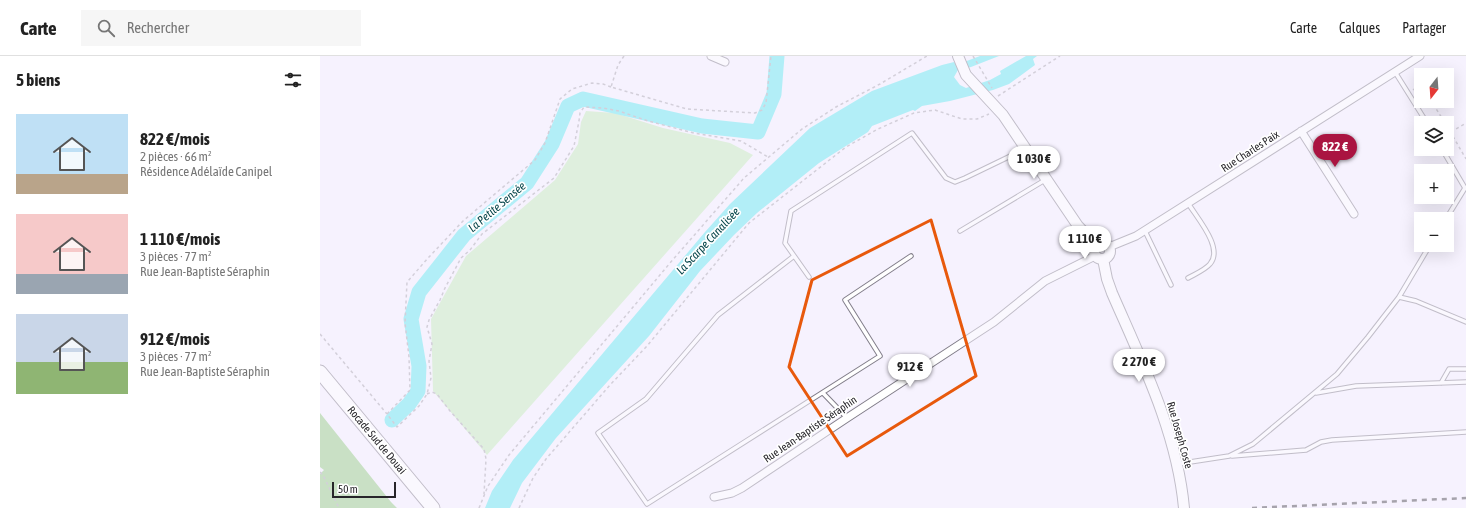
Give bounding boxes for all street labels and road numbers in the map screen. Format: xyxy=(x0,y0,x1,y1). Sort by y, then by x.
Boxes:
street label: Rue Charles Paix xyxy=(1219,128,1282,174)
street label: Rue Jean-Baptiste Séraphin xyxy=(761,393,859,465)
street label: Rue Joseph Coste xyxy=(1165,400,1195,470)
street label: Rocade Sud de Douai xyxy=(345,404,409,476)

